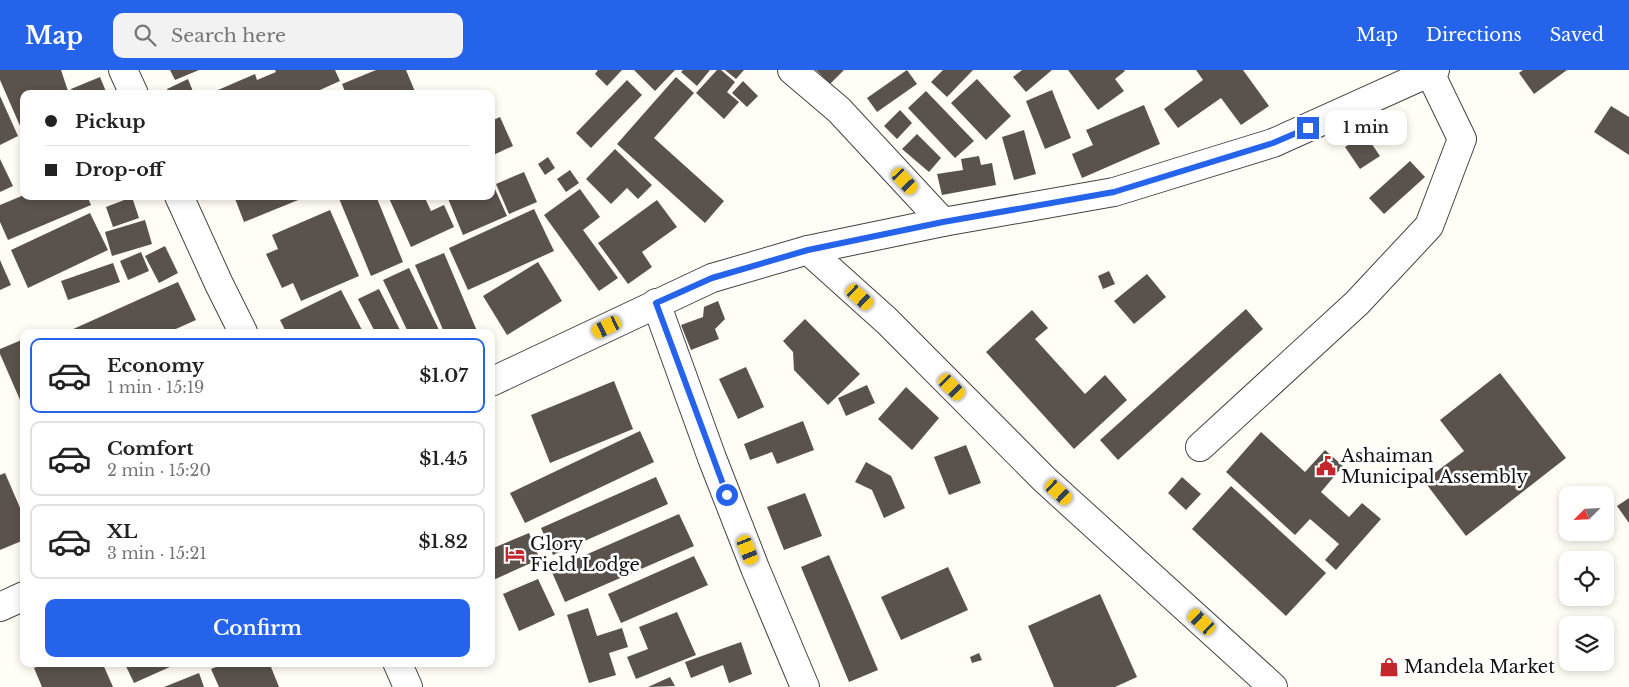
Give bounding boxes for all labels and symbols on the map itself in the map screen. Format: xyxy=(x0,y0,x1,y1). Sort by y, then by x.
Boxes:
callout: 1 min xyxy=(1326,110,1408,146)
route end xyxy=(1297,117,1319,139)
car xyxy=(889,165,920,197)
car xyxy=(843,281,876,313)
car xyxy=(590,314,623,340)
car xyxy=(936,371,967,403)
place label: Ashaiman Municipal Assembly xyxy=(1340,445,1529,488)
public building icon: Ashaiman Municipal Assembly xyxy=(1315,455,1337,477)
car xyxy=(1042,476,1075,508)
route start xyxy=(716,484,738,506)
north arrow xyxy=(1559,486,1614,541)
place label: Glory Field Lodge xyxy=(530,533,640,576)
car xyxy=(735,533,760,567)
hotel icon: Glory Field Lodge xyxy=(504,543,526,565)
car xyxy=(1185,606,1218,638)
shop icon: Mandela Market xyxy=(1378,656,1400,678)
place label: Mandela Market xyxy=(1404,656,1555,678)

